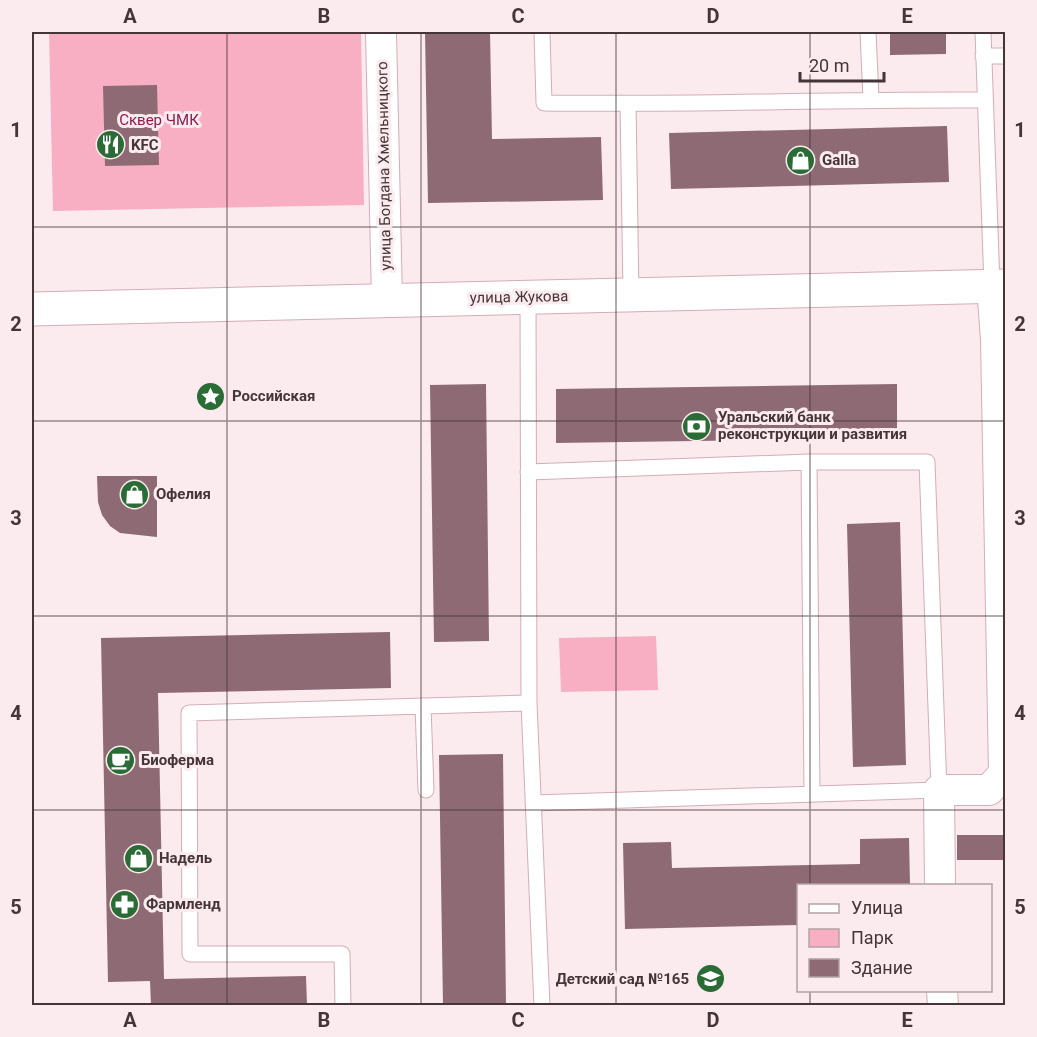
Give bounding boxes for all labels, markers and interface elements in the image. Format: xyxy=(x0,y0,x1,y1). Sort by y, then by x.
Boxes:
text: A xyxy=(123,4,137,28)
text: B xyxy=(318,4,330,28)
text: C xyxy=(511,4,525,28)
text: D xyxy=(707,4,720,28)
text: E xyxy=(901,4,913,28)
scale bar xyxy=(800,45,884,83)
text: 20 m xyxy=(809,55,849,76)
street label: улица Богдана Хмельницкого xyxy=(373,61,395,271)
park label: Сквер ЧМК xyxy=(119,111,199,129)
text: 1 xyxy=(10,118,22,142)
text: 1 xyxy=(1014,118,1026,142)
restaurant icon: KFC xyxy=(94,129,126,161)
place label: KFC xyxy=(131,136,159,154)
shop icon: Galla xyxy=(785,144,817,176)
place label: Galla xyxy=(822,151,856,169)
street label: улица Жукова xyxy=(470,287,568,307)
text: 2 xyxy=(10,312,22,336)
text: 2 xyxy=(1014,312,1026,336)
place icon: Российская xyxy=(195,380,227,412)
place label: Российская xyxy=(232,387,315,405)
place label: Уральский банк реконструкции и развития xyxy=(718,408,907,443)
bank icon: Уральский банк реконструкции и развития xyxy=(681,410,713,442)
shop icon: Офелия xyxy=(119,478,151,510)
place label: Офелия xyxy=(156,485,211,503)
text: 3 xyxy=(10,506,22,530)
text: 3 xyxy=(1014,506,1026,530)
text: 4 xyxy=(10,701,22,725)
text: 4 xyxy=(1014,701,1026,725)
cafe icon: Биоферма xyxy=(104,744,136,776)
place label: Биоферма xyxy=(141,751,214,769)
shop icon: Надель xyxy=(122,842,154,874)
place label: Надель xyxy=(159,849,212,867)
legend xyxy=(797,884,992,992)
pharmacy icon: Фармленд xyxy=(109,888,141,920)
text: 5 xyxy=(10,895,22,919)
place label: Фармленд xyxy=(146,895,221,913)
text: 5 xyxy=(1014,895,1026,919)
text: Улица xyxy=(851,897,903,918)
text: Парк xyxy=(851,927,894,948)
text: Здание xyxy=(851,957,913,978)
school or university icon: Детский сад №165 xyxy=(694,963,726,995)
place label: Детский сад №165 xyxy=(556,970,689,988)
text: A xyxy=(123,1008,137,1032)
text: B xyxy=(318,1008,330,1032)
text: C xyxy=(511,1008,525,1032)
text: D xyxy=(707,1008,720,1032)
text: E xyxy=(901,1008,913,1032)

